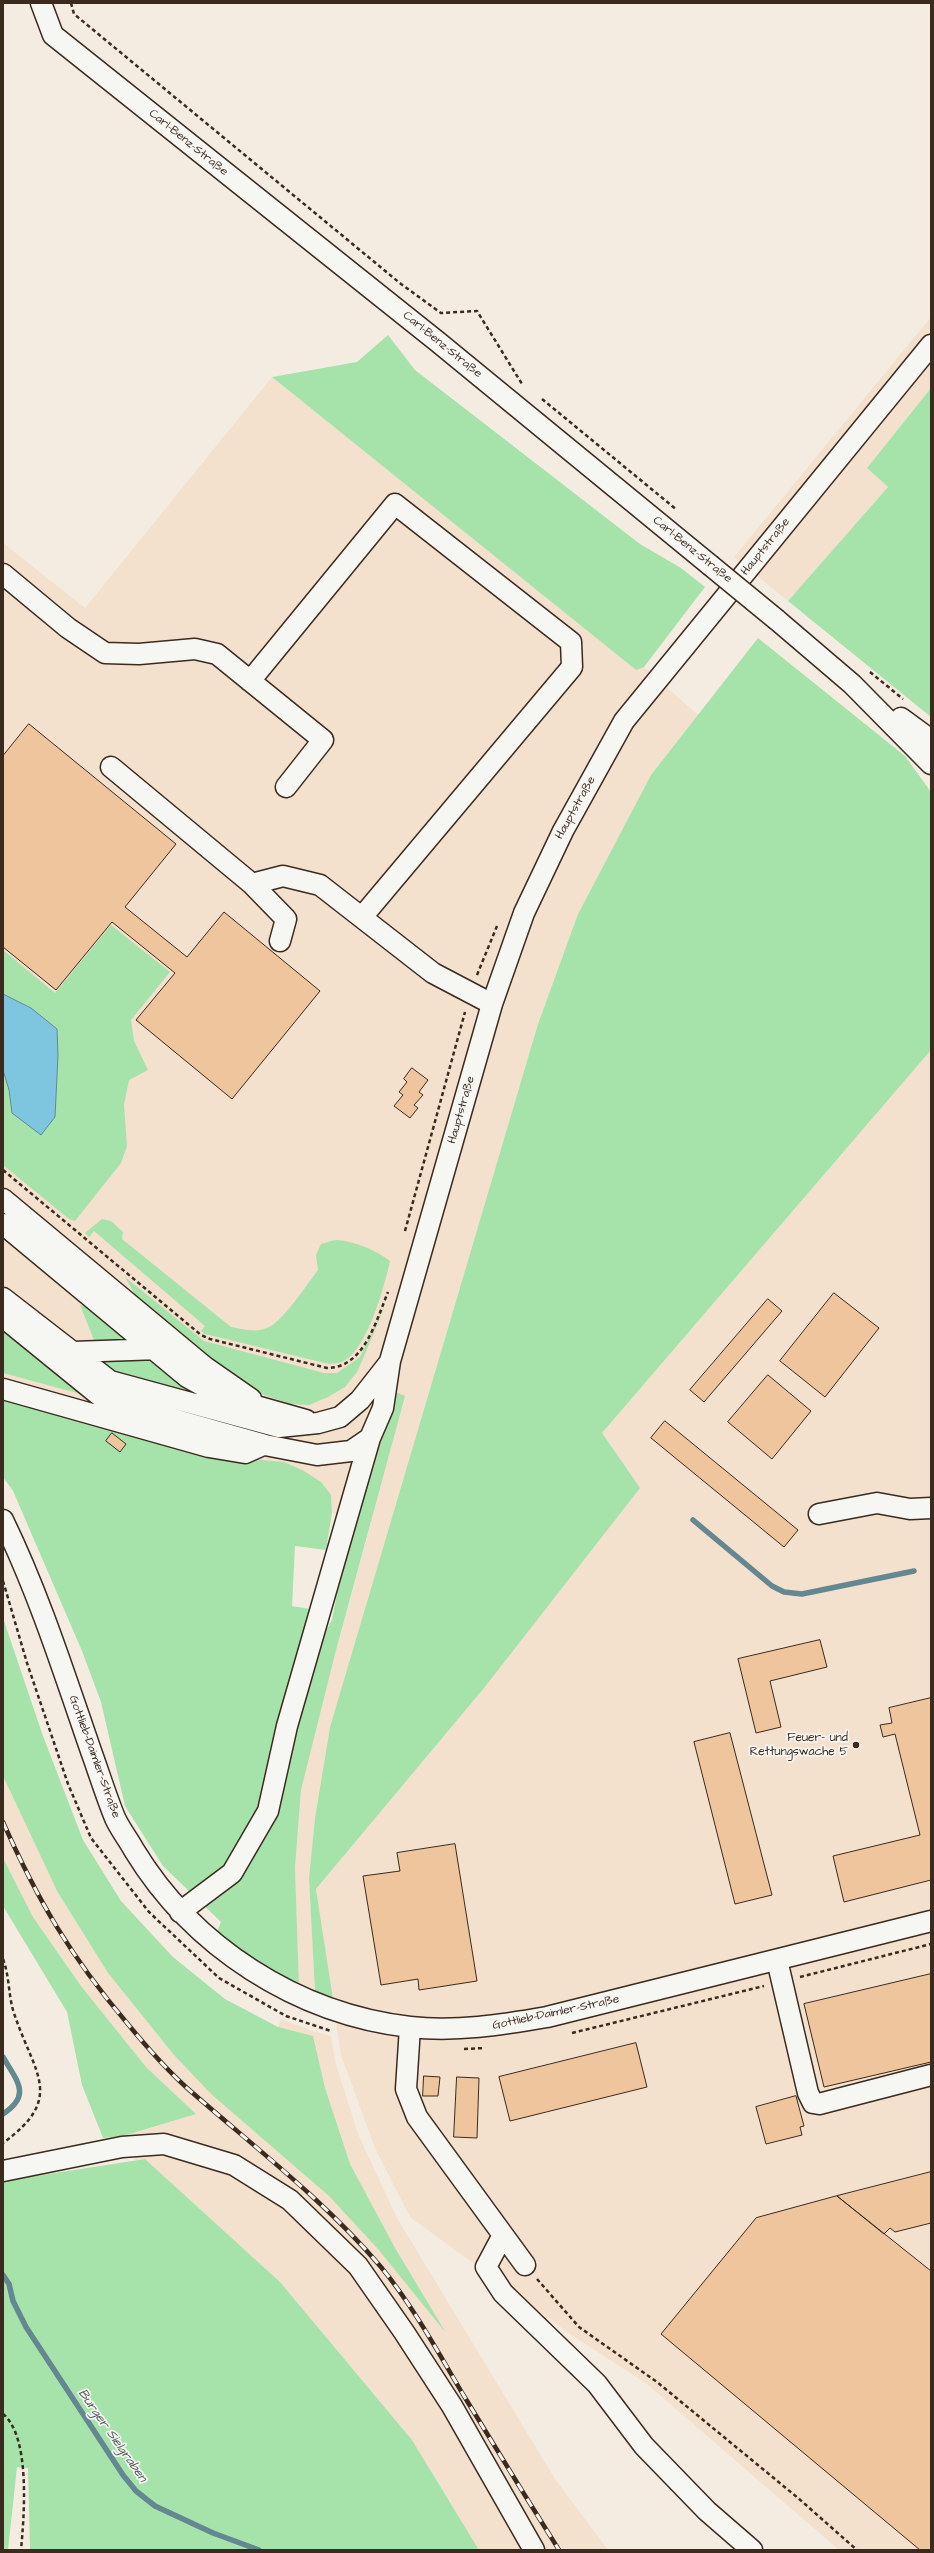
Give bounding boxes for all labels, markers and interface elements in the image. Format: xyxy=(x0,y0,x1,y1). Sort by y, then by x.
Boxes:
street label: Carl-Benz-Straße xyxy=(145,107,231,179)
street label: Carl-Benz-Straße xyxy=(399,309,485,381)
street label: Carl-Benz-Straße xyxy=(649,514,735,586)
street label: Hauptstraße xyxy=(738,515,794,579)
street label: Hauptstraße xyxy=(553,774,599,842)
street label: Hauptstraße xyxy=(445,1075,479,1145)
street label: Gottlieb-Daimler-Straße xyxy=(65,1694,123,1820)
place label: Feuer- und Rettungswache 5 xyxy=(750,1731,848,1759)
marker: Feuer- und Rettungswache 5 xyxy=(851,1740,861,1750)
street label: Gottlieb-Daimler-Straße xyxy=(491,1992,621,2034)
water label: Burger Sielgraben xyxy=(74,2387,150,2485)

